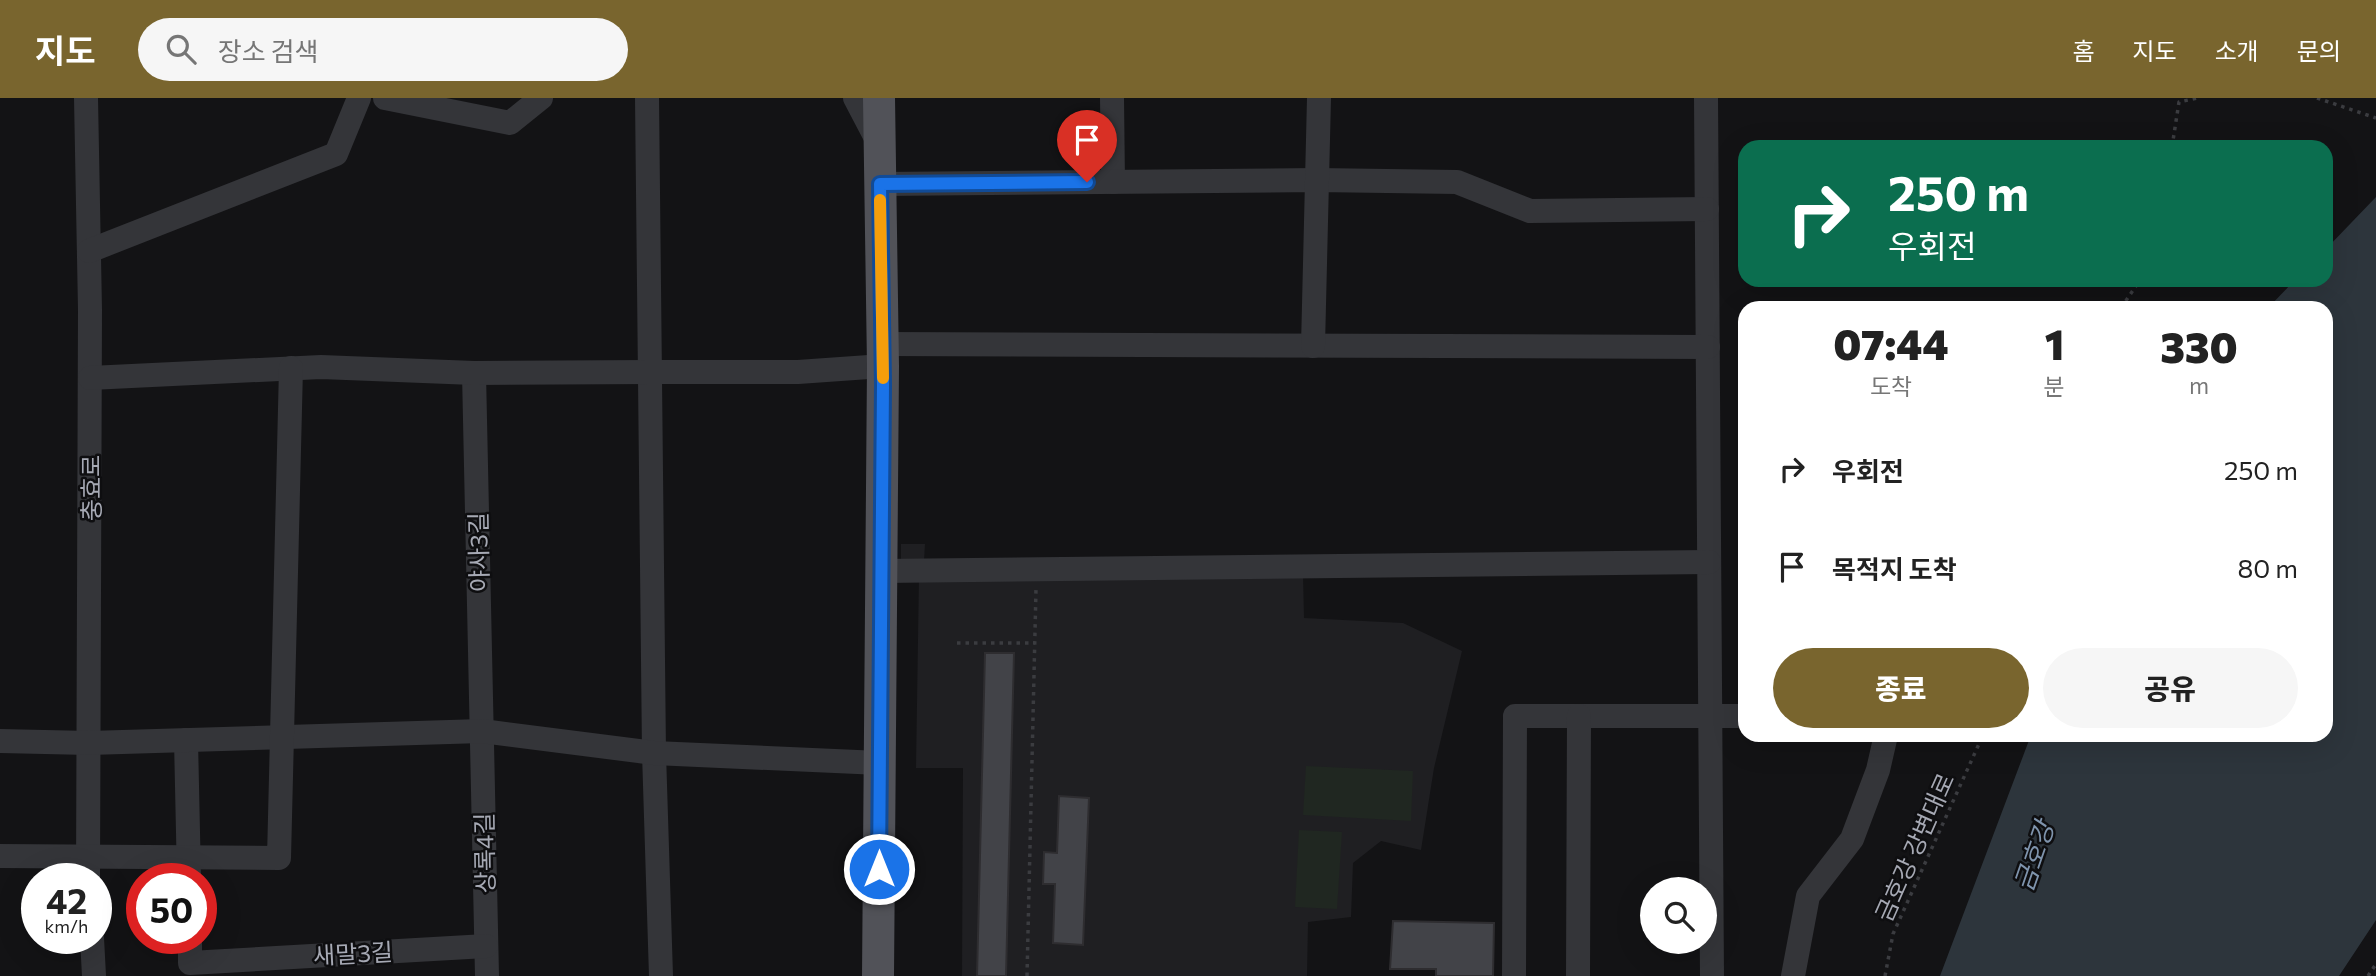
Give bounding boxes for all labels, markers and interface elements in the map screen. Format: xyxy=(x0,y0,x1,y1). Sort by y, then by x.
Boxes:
search box xyxy=(138,18,628,81)
text: 지도 xyxy=(35,29,96,70)
icon: search xyxy=(162,30,200,68)
text: 장소 검색 xyxy=(218,35,318,66)
text: 홈 xyxy=(2072,36,2094,65)
text: 지도 xyxy=(2132,36,2177,65)
text: 소개 xyxy=(2215,36,2259,65)
text: 문의 xyxy=(2297,36,2341,65)
pin xyxy=(1057,110,1117,182)
icon: arrive xyxy=(1068,121,1106,159)
text: 250 m xyxy=(1888,161,2029,221)
icon: right xyxy=(1773,168,1864,259)
text: 우회전 xyxy=(1888,225,1976,265)
text: 07:44 xyxy=(1833,317,1949,369)
text: 1 xyxy=(2045,317,2064,369)
text: 330 xyxy=(2160,320,2238,372)
text: m xyxy=(2189,371,2209,399)
text: 도착 xyxy=(1870,372,1912,400)
text: 분 xyxy=(2044,372,2065,400)
icon: right xyxy=(1773,450,1811,488)
text: 250 m xyxy=(2224,454,2298,485)
street label: 충효로 xyxy=(76,455,105,521)
text: 우회전 xyxy=(1832,455,1904,486)
street label: 야사3길 xyxy=(463,512,493,592)
icon: arrive xyxy=(1773,548,1811,586)
text: 80 m xyxy=(2238,552,2298,583)
text: 목적지 도착 xyxy=(1832,553,1957,584)
button: 종료 xyxy=(1773,648,2029,728)
button: 공유 xyxy=(2043,648,2298,728)
street label: 금호강 강변대로 xyxy=(1868,768,1960,926)
street label: 상록4길 xyxy=(469,812,499,894)
water label: 금호강 xyxy=(2007,814,2060,895)
position arrow xyxy=(842,832,916,906)
speed limit sign: 50 xyxy=(126,863,217,954)
map controls xyxy=(1640,877,1717,954)
button: search xyxy=(1640,877,1717,954)
text: 42 xyxy=(46,878,87,921)
text: km/h xyxy=(45,915,88,937)
street label: 새말3길 xyxy=(312,936,394,970)

